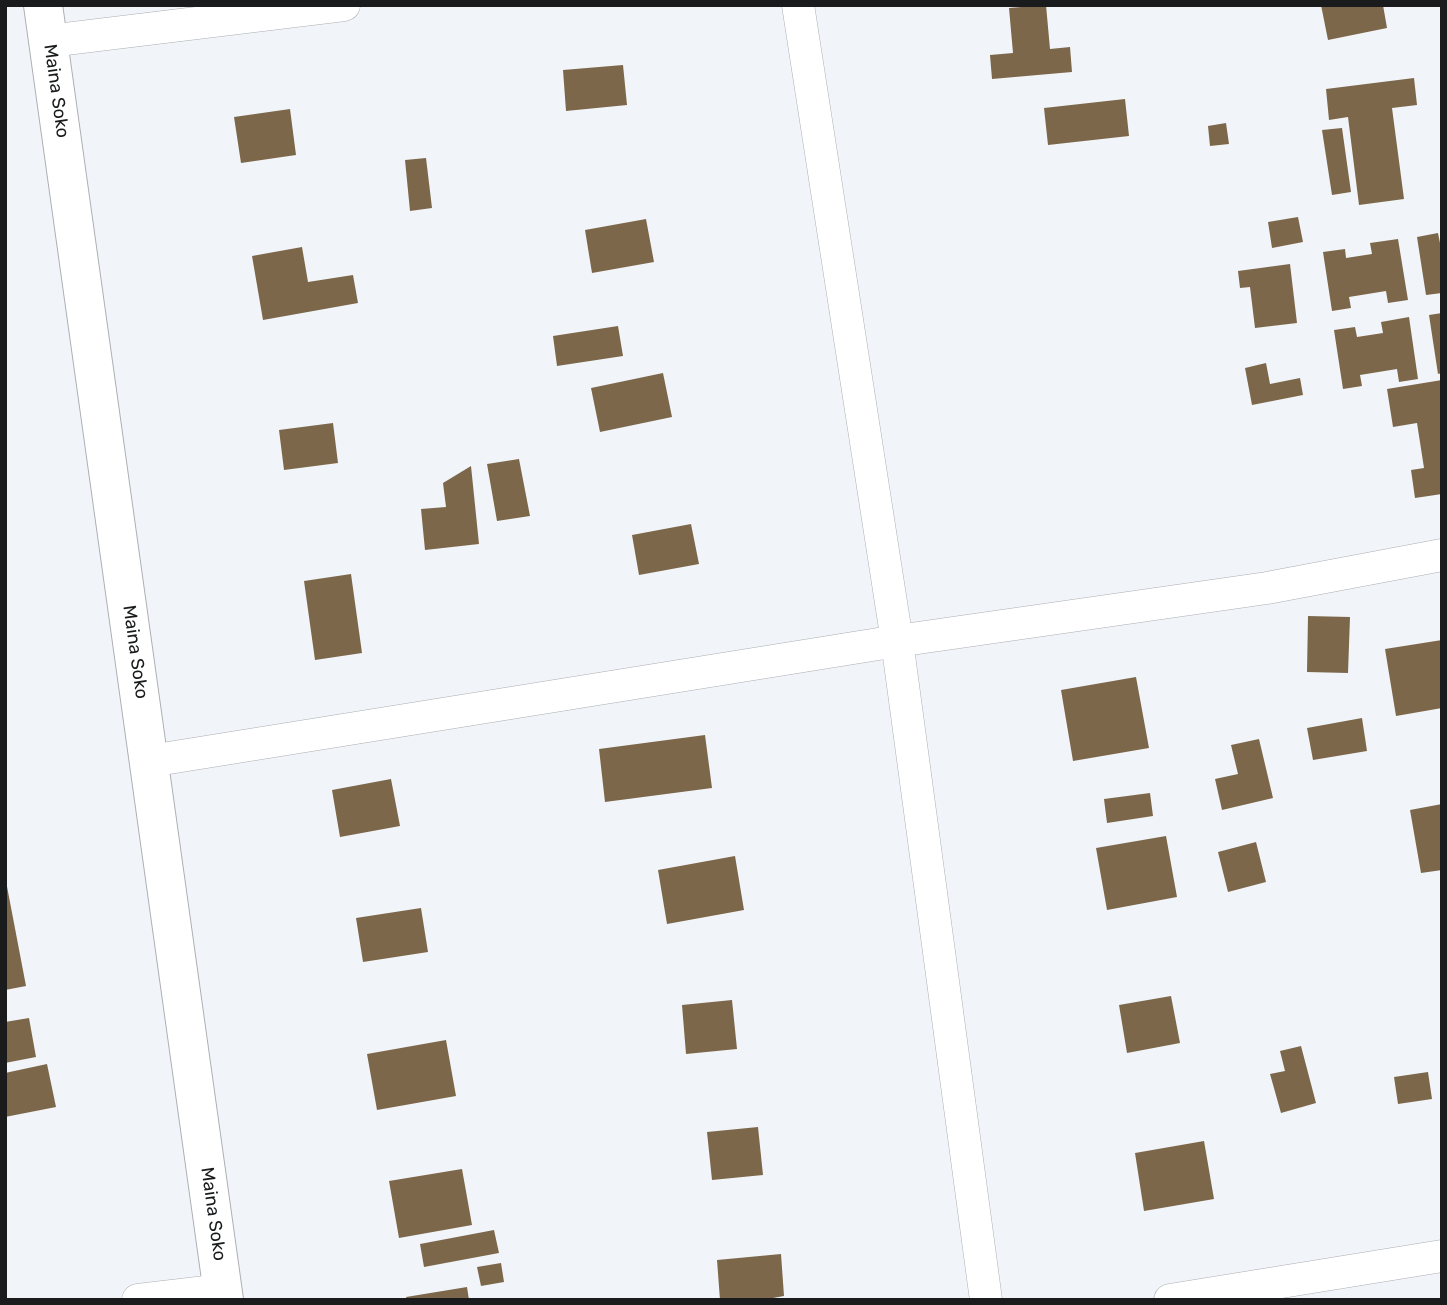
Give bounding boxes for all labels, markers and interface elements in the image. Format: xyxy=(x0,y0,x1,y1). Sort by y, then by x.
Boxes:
street label: Maina Soko xyxy=(39,43,73,139)
street label: Maina Soko xyxy=(118,604,152,700)
street label: Maina Soko xyxy=(196,1166,230,1262)

